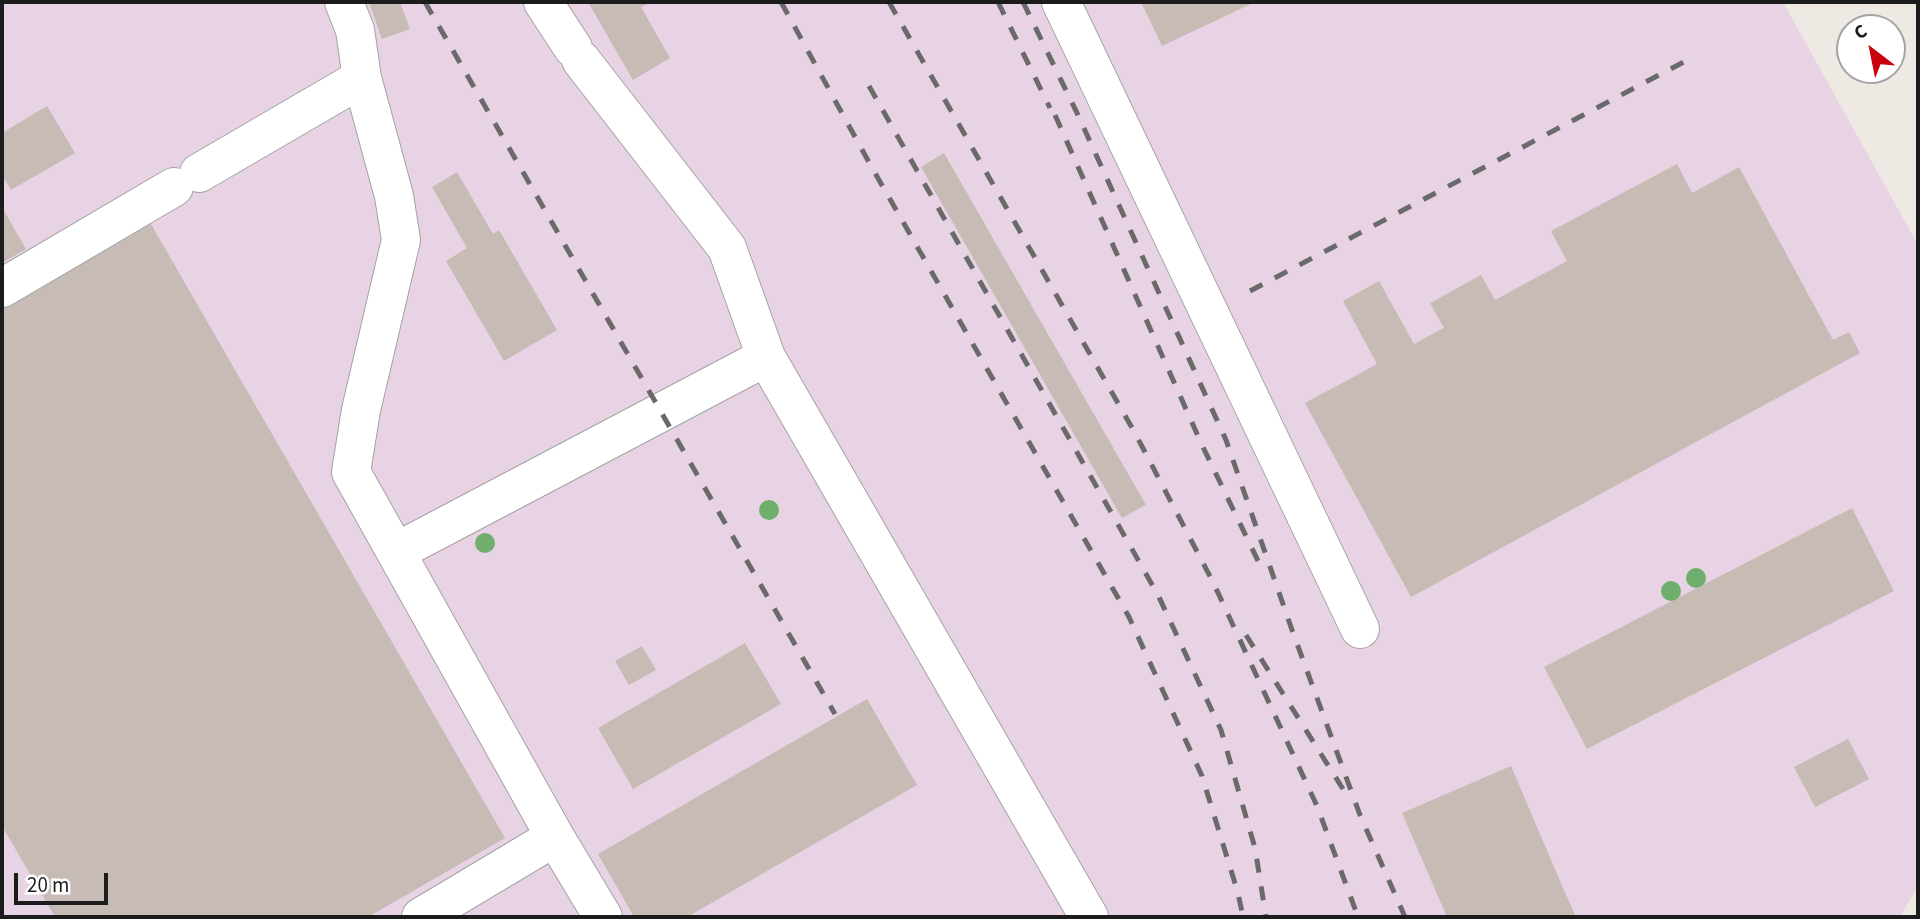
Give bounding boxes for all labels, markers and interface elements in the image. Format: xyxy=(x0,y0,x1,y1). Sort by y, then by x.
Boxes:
north arrow xyxy=(1836,14,1906,84)
text: С xyxy=(1849,18,1873,47)
scale bar xyxy=(18,860,112,904)
text: 20 m xyxy=(27,870,69,900)

